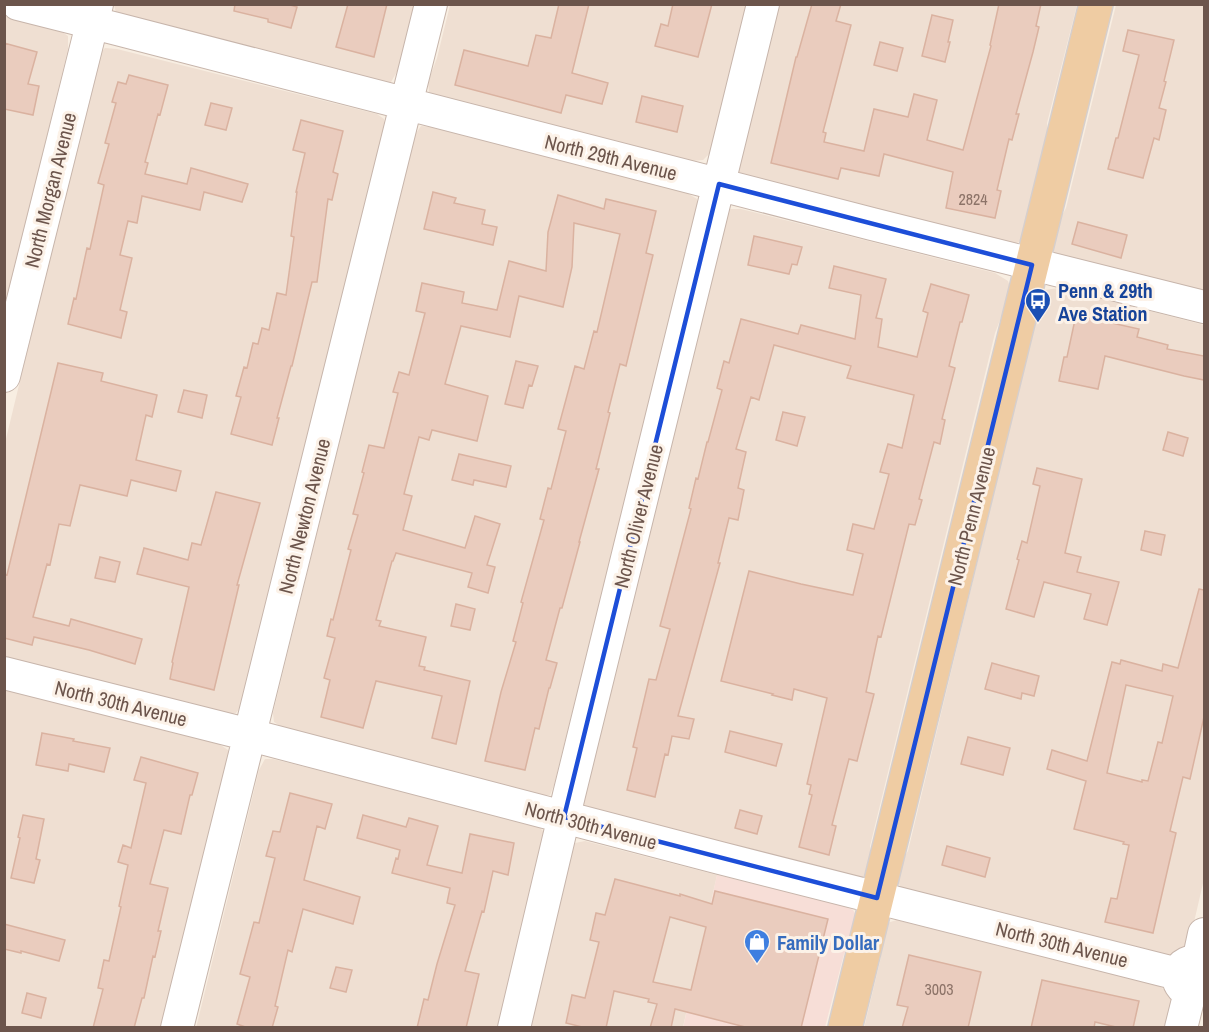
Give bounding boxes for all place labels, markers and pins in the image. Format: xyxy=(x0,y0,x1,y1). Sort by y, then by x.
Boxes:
place label: Penn & 29th Ave Station xyxy=(1058,277,1153,327)
bus stop icon: Penn & 29th Ave Station xyxy=(1023,286,1053,324)
shop icon: Family Dollar xyxy=(742,927,772,965)
place label: Family Dollar xyxy=(777,929,880,956)

